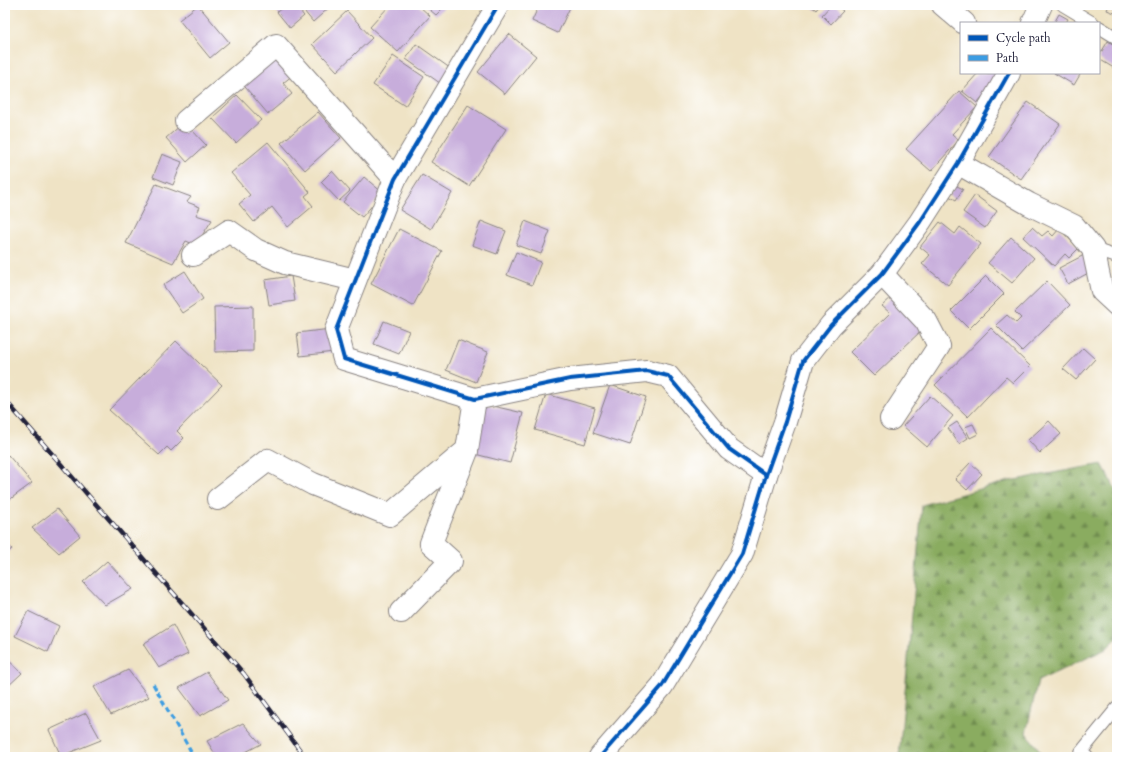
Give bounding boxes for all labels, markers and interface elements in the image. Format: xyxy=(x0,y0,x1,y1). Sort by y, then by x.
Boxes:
legend xyxy=(960,22,1100,74)
text: Cycle path xyxy=(996,30,1051,46)
text: Path xyxy=(996,50,1019,66)

